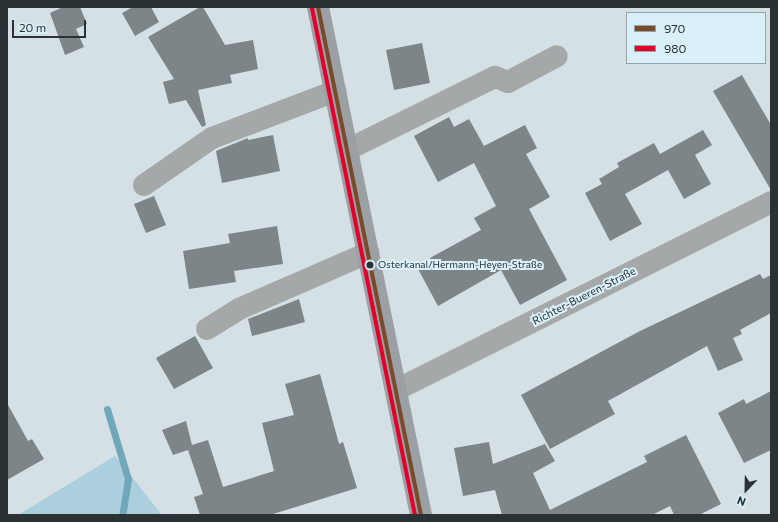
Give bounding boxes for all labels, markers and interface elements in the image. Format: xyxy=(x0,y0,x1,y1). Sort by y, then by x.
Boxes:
scale bar xyxy=(14,12,88,38)
legend xyxy=(626,12,766,64)
text: 20 m xyxy=(19,20,46,34)
text: 970 xyxy=(664,21,685,35)
text: 980 xyxy=(664,41,686,55)
place label: Osterkanal/Hermann-Heyen-Straße xyxy=(378,259,542,271)
marker: Osterkanal/Hermann-Heyen-Straße xyxy=(365,260,375,270)
street label: Richter-Bueren-Straße xyxy=(530,264,638,328)
north arrow xyxy=(726,470,766,510)
text: N xyxy=(735,494,748,509)

